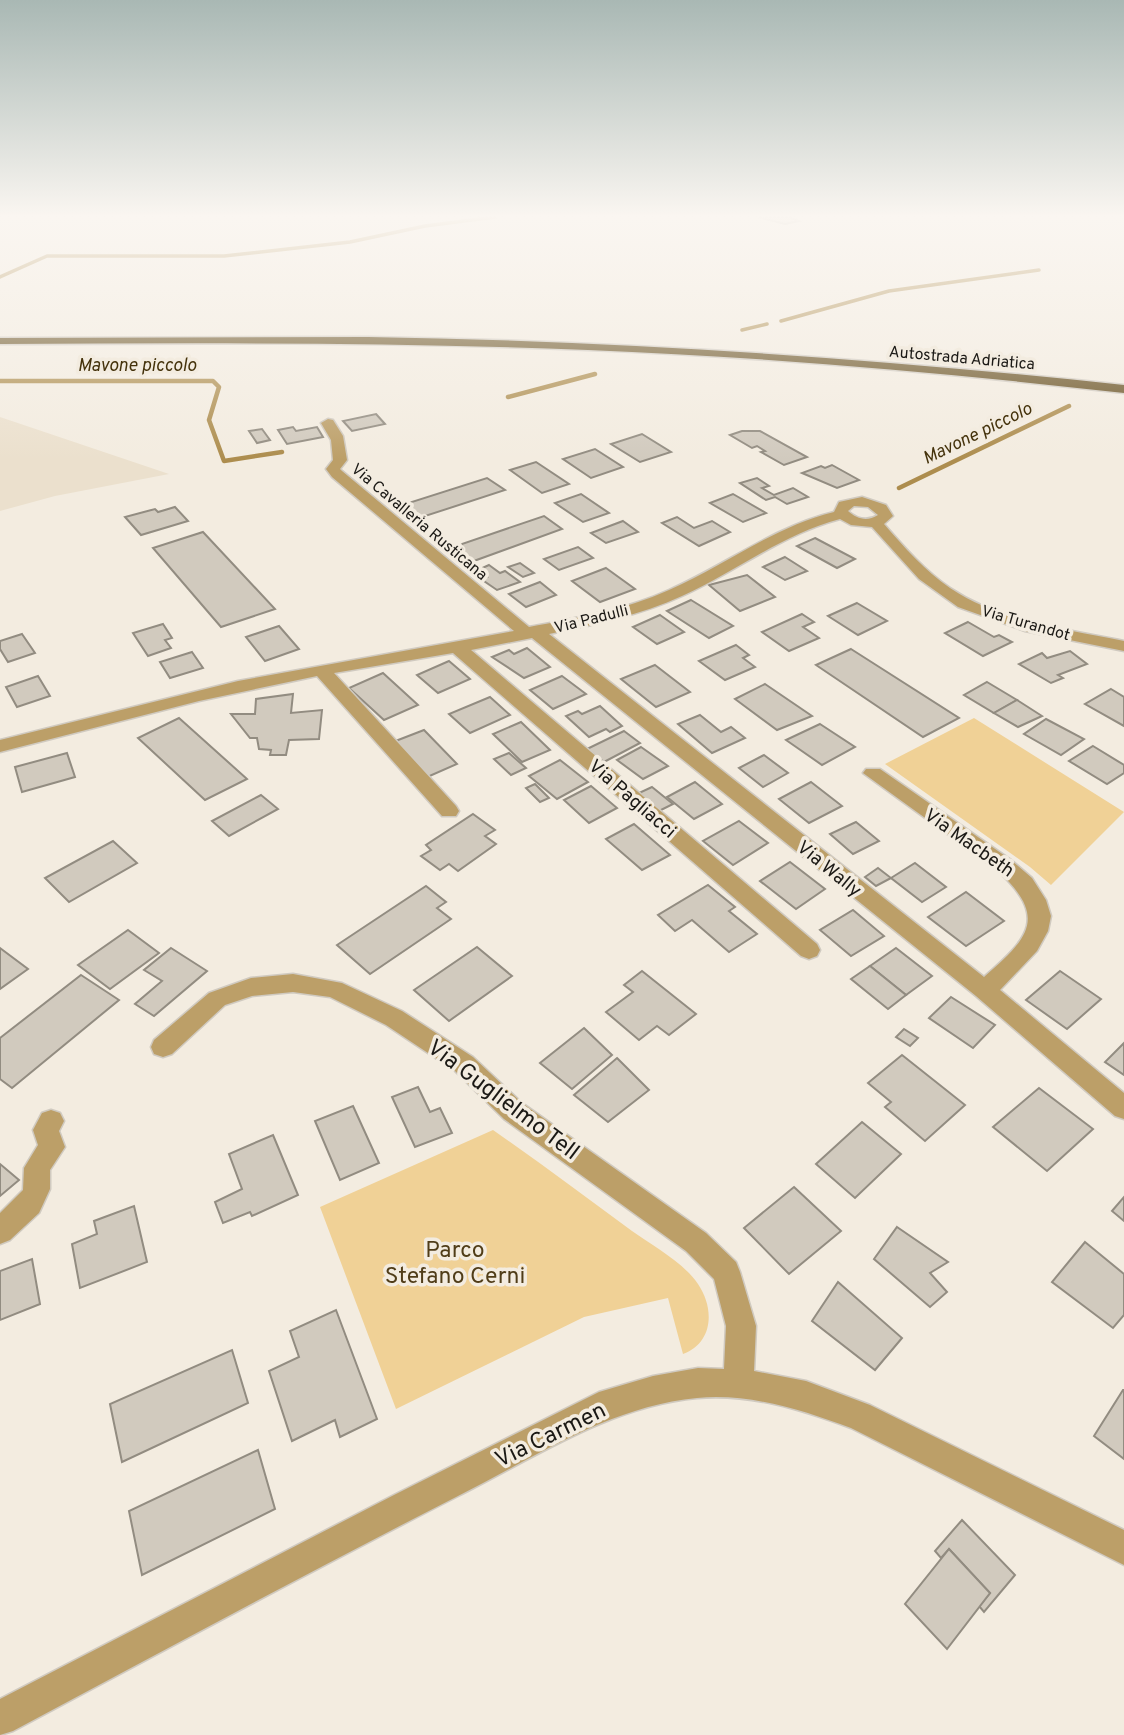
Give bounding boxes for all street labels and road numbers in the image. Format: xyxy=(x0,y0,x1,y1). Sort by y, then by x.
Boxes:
street label: Autostrada Adriatica xyxy=(888,343,1036,375)
street label: Via Cavalleria Rusticana xyxy=(347,460,491,585)
street label: Via Padulli xyxy=(552,601,631,639)
street label: Via Turandot xyxy=(979,602,1072,646)
street label: Via Pagliacci xyxy=(583,755,680,844)
street label: Via Macbeth xyxy=(919,804,1019,883)
street label: Via Wally xyxy=(791,836,866,903)
street label: Via Guglielmo Tell xyxy=(421,1034,584,1168)
street label: Via Carmen xyxy=(491,1397,611,1476)

